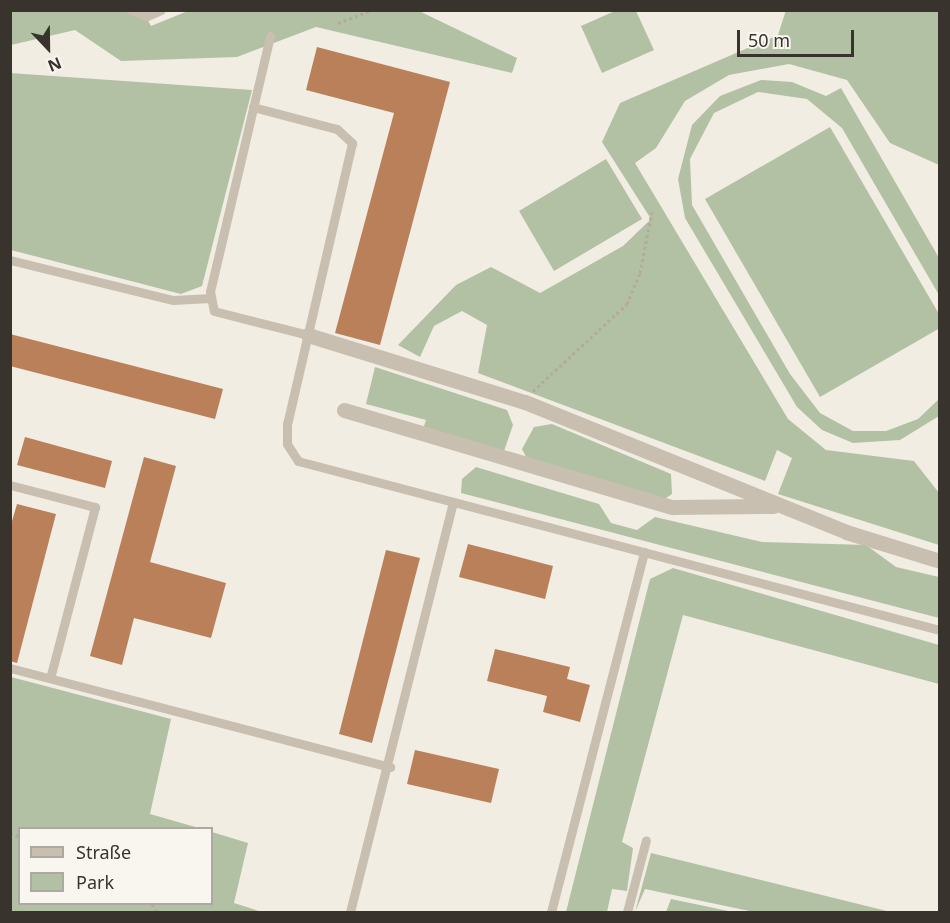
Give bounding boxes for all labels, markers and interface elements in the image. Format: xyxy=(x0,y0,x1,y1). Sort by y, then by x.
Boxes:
north arrow xyxy=(18,18,78,78)
scale bar xyxy=(740,18,857,56)
text: 50 m xyxy=(748,28,790,52)
text: N xyxy=(45,52,65,77)
legend xyxy=(18,827,213,905)
text: Straße xyxy=(76,840,131,864)
text: Park xyxy=(76,870,114,894)

